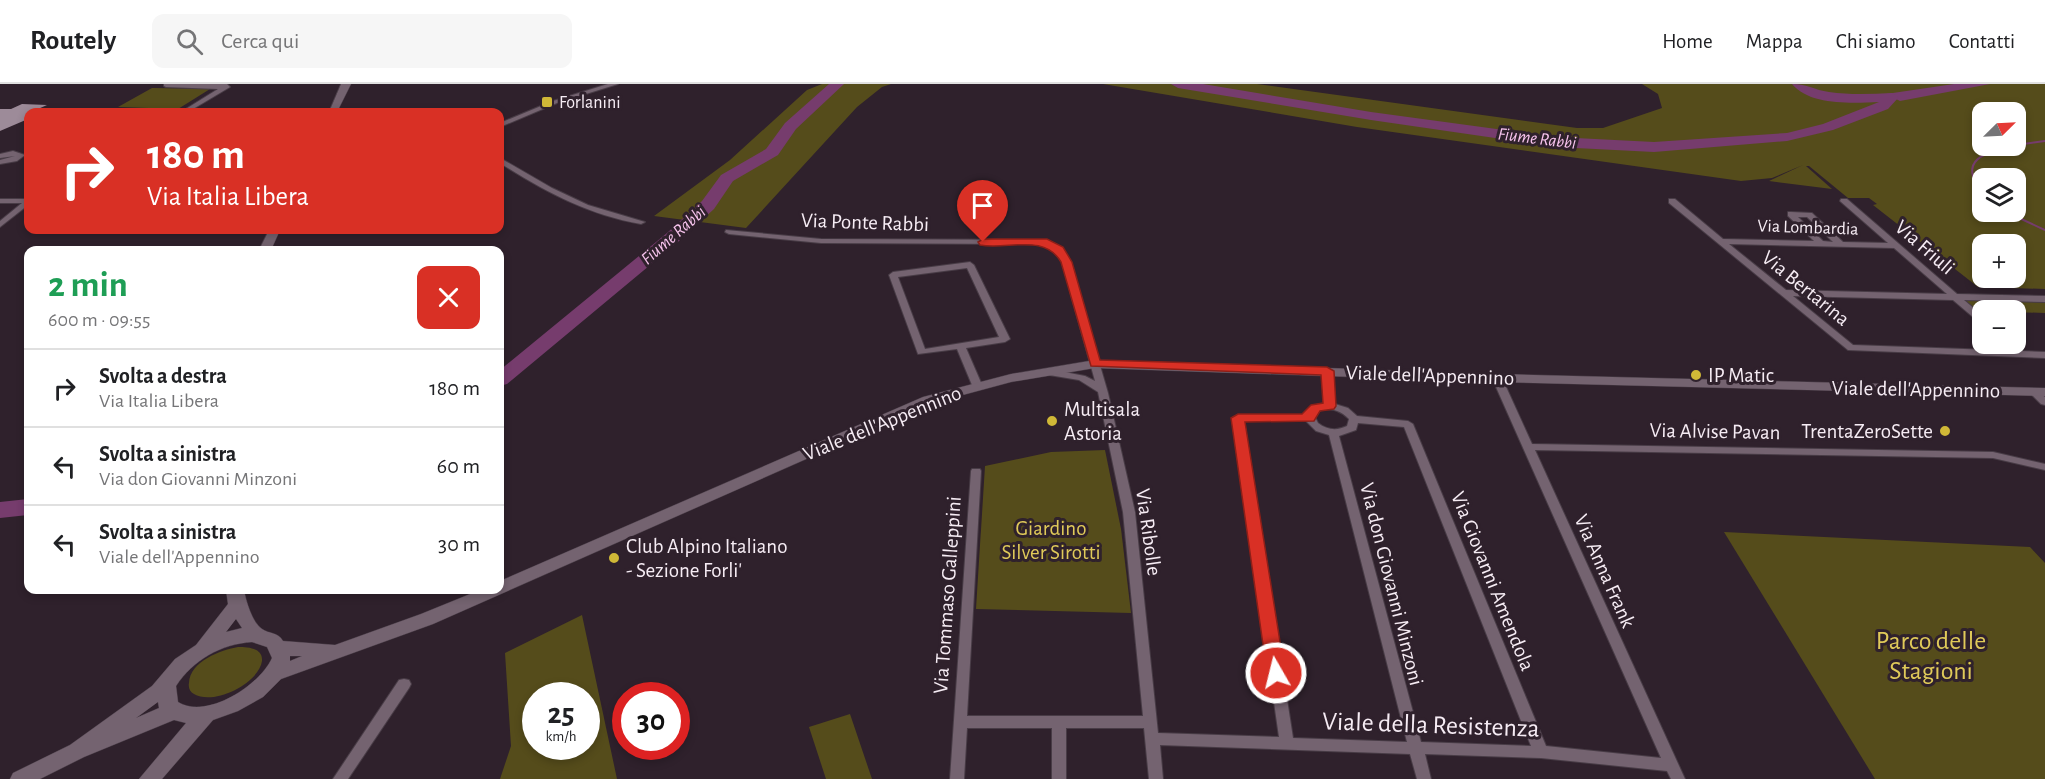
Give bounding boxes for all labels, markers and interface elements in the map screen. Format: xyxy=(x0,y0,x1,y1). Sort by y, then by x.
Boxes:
search box xyxy=(152,14,572,68)
icon: search xyxy=(173,25,206,58)
text: Routely xyxy=(30,27,116,55)
text: Cerca qui xyxy=(221,30,299,52)
text: Home xyxy=(1662,31,1713,52)
text: Mappa xyxy=(1746,31,1803,52)
text: Chi siamo xyxy=(1836,31,1916,52)
text: Contatti xyxy=(1949,31,2015,52)
place label: Forlanini xyxy=(559,94,621,112)
marker: Forlanini xyxy=(540,95,554,109)
north arrow xyxy=(1972,102,2026,156)
map controls xyxy=(1972,102,2026,354)
water label: Fiume Rabbi xyxy=(1497,125,1577,153)
icon: right xyxy=(48,132,126,210)
text: 180 m xyxy=(147,134,245,176)
button: layers xyxy=(1972,168,2026,222)
pin xyxy=(957,180,1008,242)
text: Via Italia Libera xyxy=(147,183,309,210)
icon: arrive xyxy=(966,189,999,222)
water label: Fiume Rabbi xyxy=(638,203,709,268)
street label: Via Ponte Rabbi xyxy=(801,210,929,235)
street label: Via Friuli xyxy=(1891,216,1958,279)
street label: Via Lombardia xyxy=(1757,217,1859,239)
button: + xyxy=(1972,234,2026,288)
street label: Via Bertarina xyxy=(1758,247,1854,330)
button: close xyxy=(417,266,480,329)
text: 2 min xyxy=(48,267,128,303)
button: − xyxy=(1972,300,2026,354)
text: 600 m · 09:55 xyxy=(48,310,150,330)
street label: Viale dell'Appennino xyxy=(1345,362,1515,389)
text: Svolta a destra xyxy=(99,365,227,387)
place label: IP Matic xyxy=(1708,365,1774,386)
marker: IP Matic xyxy=(1689,368,1703,382)
icon: right xyxy=(48,372,81,405)
text: 180 m xyxy=(429,377,480,399)
street label: Viale dell'Appennino xyxy=(1832,378,2000,401)
street label: Viale dell'Appennino xyxy=(800,382,964,465)
text: Via Italia Libera xyxy=(99,391,219,411)
place label: Multisala Astoria xyxy=(1064,399,1140,444)
marker: Multisala Astoria xyxy=(1045,414,1059,428)
street label: Via Alvise Pavan xyxy=(1649,420,1781,443)
place label: TrentaZeroSette xyxy=(1801,421,1933,442)
marker: TrentaZeroSette xyxy=(1938,424,1952,438)
text: Svolta a sinistra xyxy=(99,443,236,465)
icon: left xyxy=(48,450,81,483)
text: 60 m xyxy=(437,455,480,477)
text: Via don Giovanni Minzoni xyxy=(99,469,297,489)
street label: Via don Giovanni Minzoni xyxy=(1356,481,1427,688)
street label: Via Ribolle xyxy=(1132,487,1165,577)
street label: Via Giovanni Amendola xyxy=(1447,489,1538,674)
street label: Via Tommaso Galleppini xyxy=(930,495,965,695)
street label: Via Anna Frank xyxy=(1570,511,1639,631)
park label: Giardino Silver Sirotti xyxy=(1001,518,1101,563)
text: Svolta a sinistra xyxy=(99,521,236,543)
icon: left xyxy=(48,528,81,561)
text: 30 m xyxy=(438,533,480,555)
place label: Club Alpino Italiano - Sezione Forli' xyxy=(626,536,788,581)
text: Viale dell'Appennino xyxy=(99,547,260,567)
marker: Club Alpino Italiano - Sezione Forli' xyxy=(607,551,621,565)
park label: Parco delle Stagioni xyxy=(1876,628,1986,684)
position arrow xyxy=(1244,641,1308,705)
speed limit sign: 30 xyxy=(612,682,690,760)
text: 25 xyxy=(547,699,575,729)
street label: Viale della Resistenza xyxy=(1322,708,1540,742)
text: km/h xyxy=(546,729,576,744)

